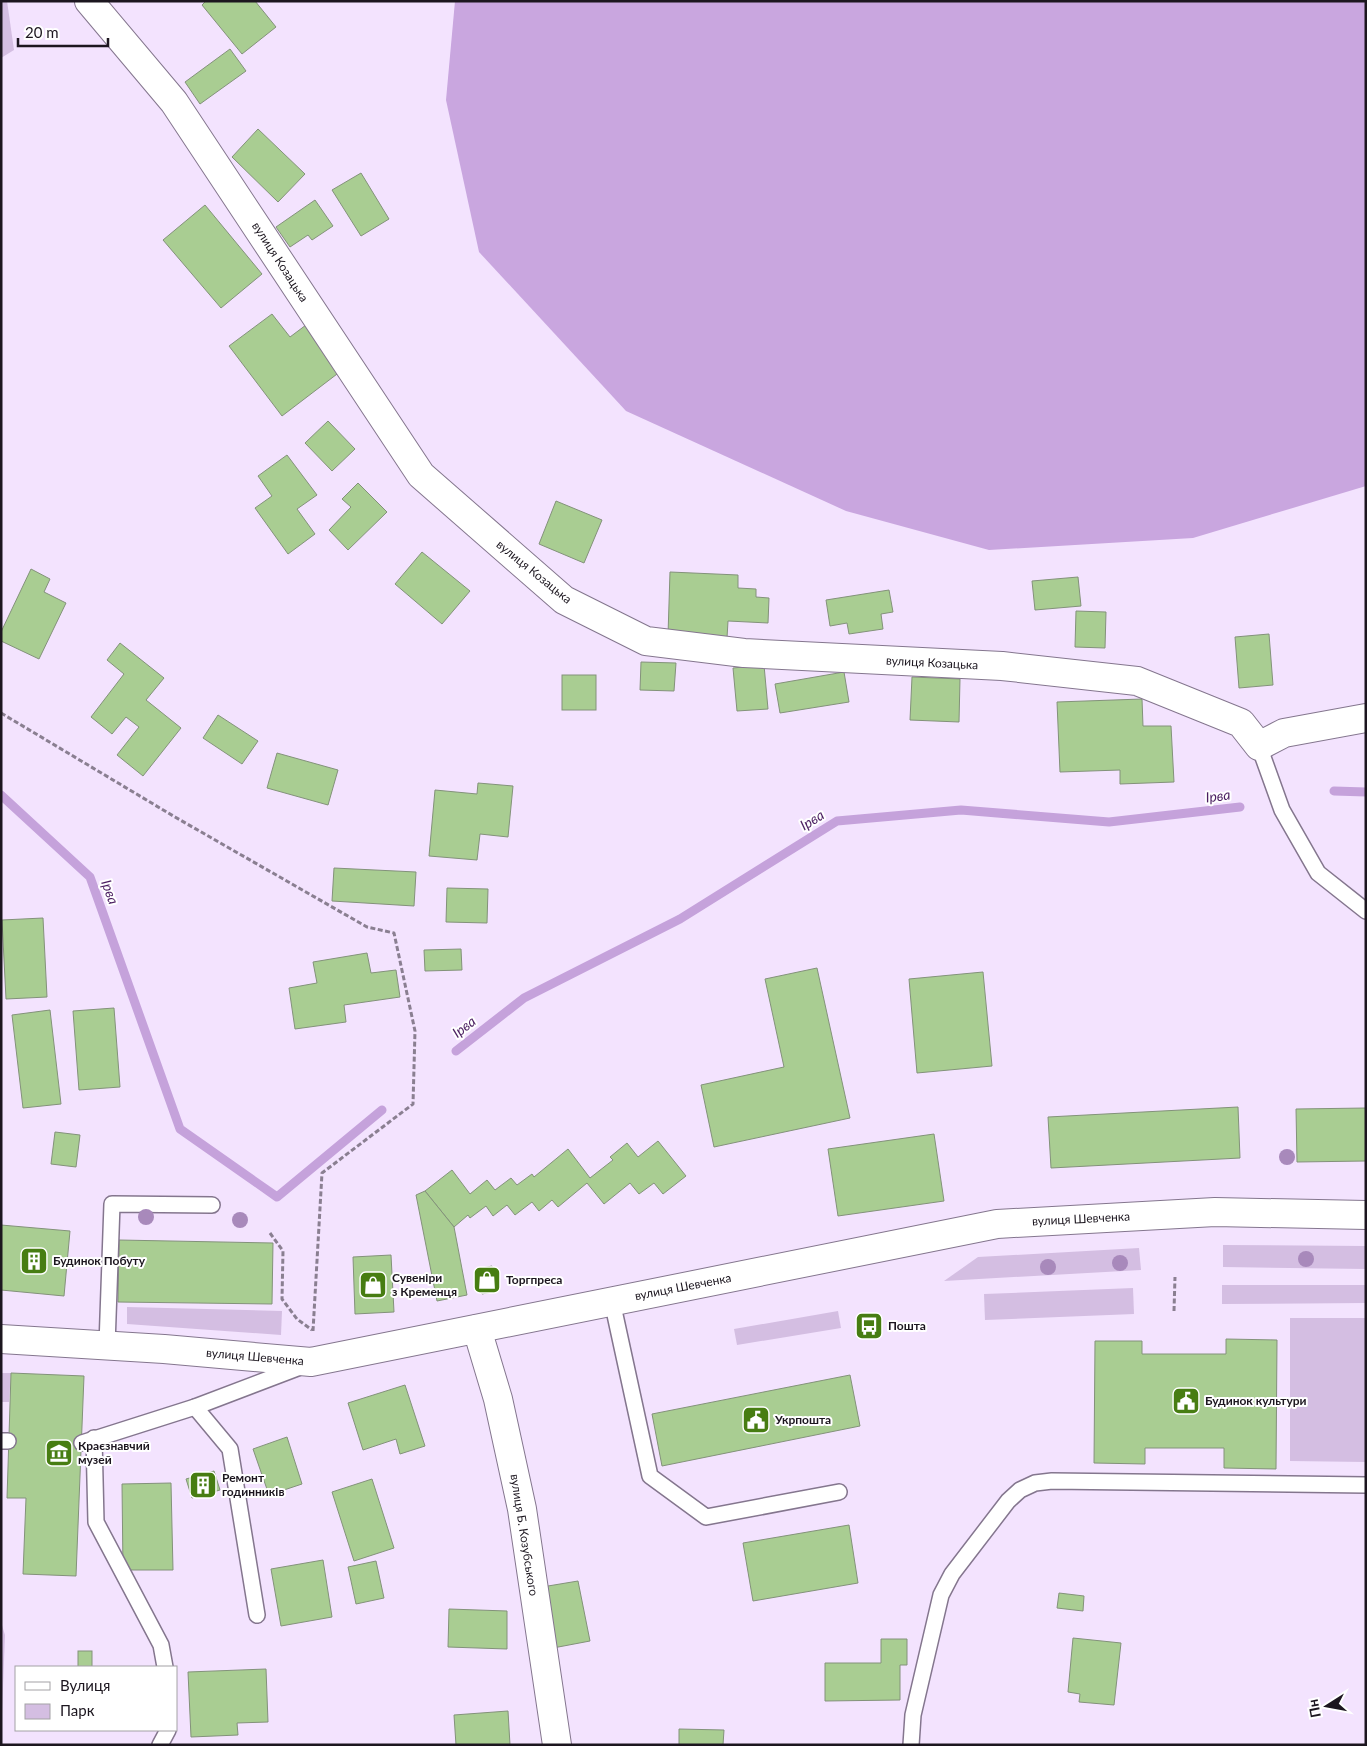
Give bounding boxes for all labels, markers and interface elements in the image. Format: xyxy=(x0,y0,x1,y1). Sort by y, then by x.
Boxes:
scale bar xyxy=(18,15,108,47)
text: 20 m xyxy=(25,23,59,41)
street label: вулиця Козацька xyxy=(249,219,312,305)
street label: вулиця Козацька xyxy=(494,537,575,607)
street label: вулиця Козацька xyxy=(885,653,979,672)
water label: Ірва xyxy=(1205,786,1231,805)
water label: Ірва xyxy=(797,806,827,833)
water label: Ірва xyxy=(98,877,123,906)
water label: Ірва xyxy=(449,1012,479,1041)
street label: вулиця Шевченка xyxy=(1032,1208,1130,1229)
building icon: Будинок Побуту xyxy=(19,1246,49,1276)
place label: Будинок Побуту xyxy=(53,1253,146,1268)
shop icon: Торгпреса xyxy=(472,1265,502,1295)
shop icon: Сувеніри з Кременця xyxy=(358,1270,388,1300)
place label: Сувеніри з Кременця xyxy=(392,1270,457,1299)
street label: вулиця Шевченка xyxy=(633,1270,733,1303)
place label: Торгпреса xyxy=(506,1272,562,1287)
bus stop icon: Пошта xyxy=(854,1311,884,1341)
place label: Пошта xyxy=(888,1318,926,1333)
street label: вулиця Шевченка xyxy=(206,1345,305,1368)
public building icon: Будинок культури xyxy=(1171,1386,1201,1416)
place label: Будинок культури xyxy=(1205,1393,1307,1408)
public building icon: Укрпошта xyxy=(741,1405,771,1435)
place label: Укрпошта xyxy=(774,1412,831,1427)
museum icon: Краєзнавчий музей xyxy=(44,1438,74,1468)
place label: Краєзнавчий музей xyxy=(78,1438,150,1467)
building icon: Ремонт годинників xyxy=(188,1470,218,1500)
place label: Ремонт годинників xyxy=(222,1470,284,1499)
street label: вулиця Б. Козубського xyxy=(507,1473,542,1597)
legend xyxy=(15,1666,178,1731)
text: Вулиця xyxy=(60,1676,110,1694)
north arrow xyxy=(1302,1681,1352,1731)
text: Пн xyxy=(1304,1698,1324,1719)
text: Парк xyxy=(60,1701,95,1719)

